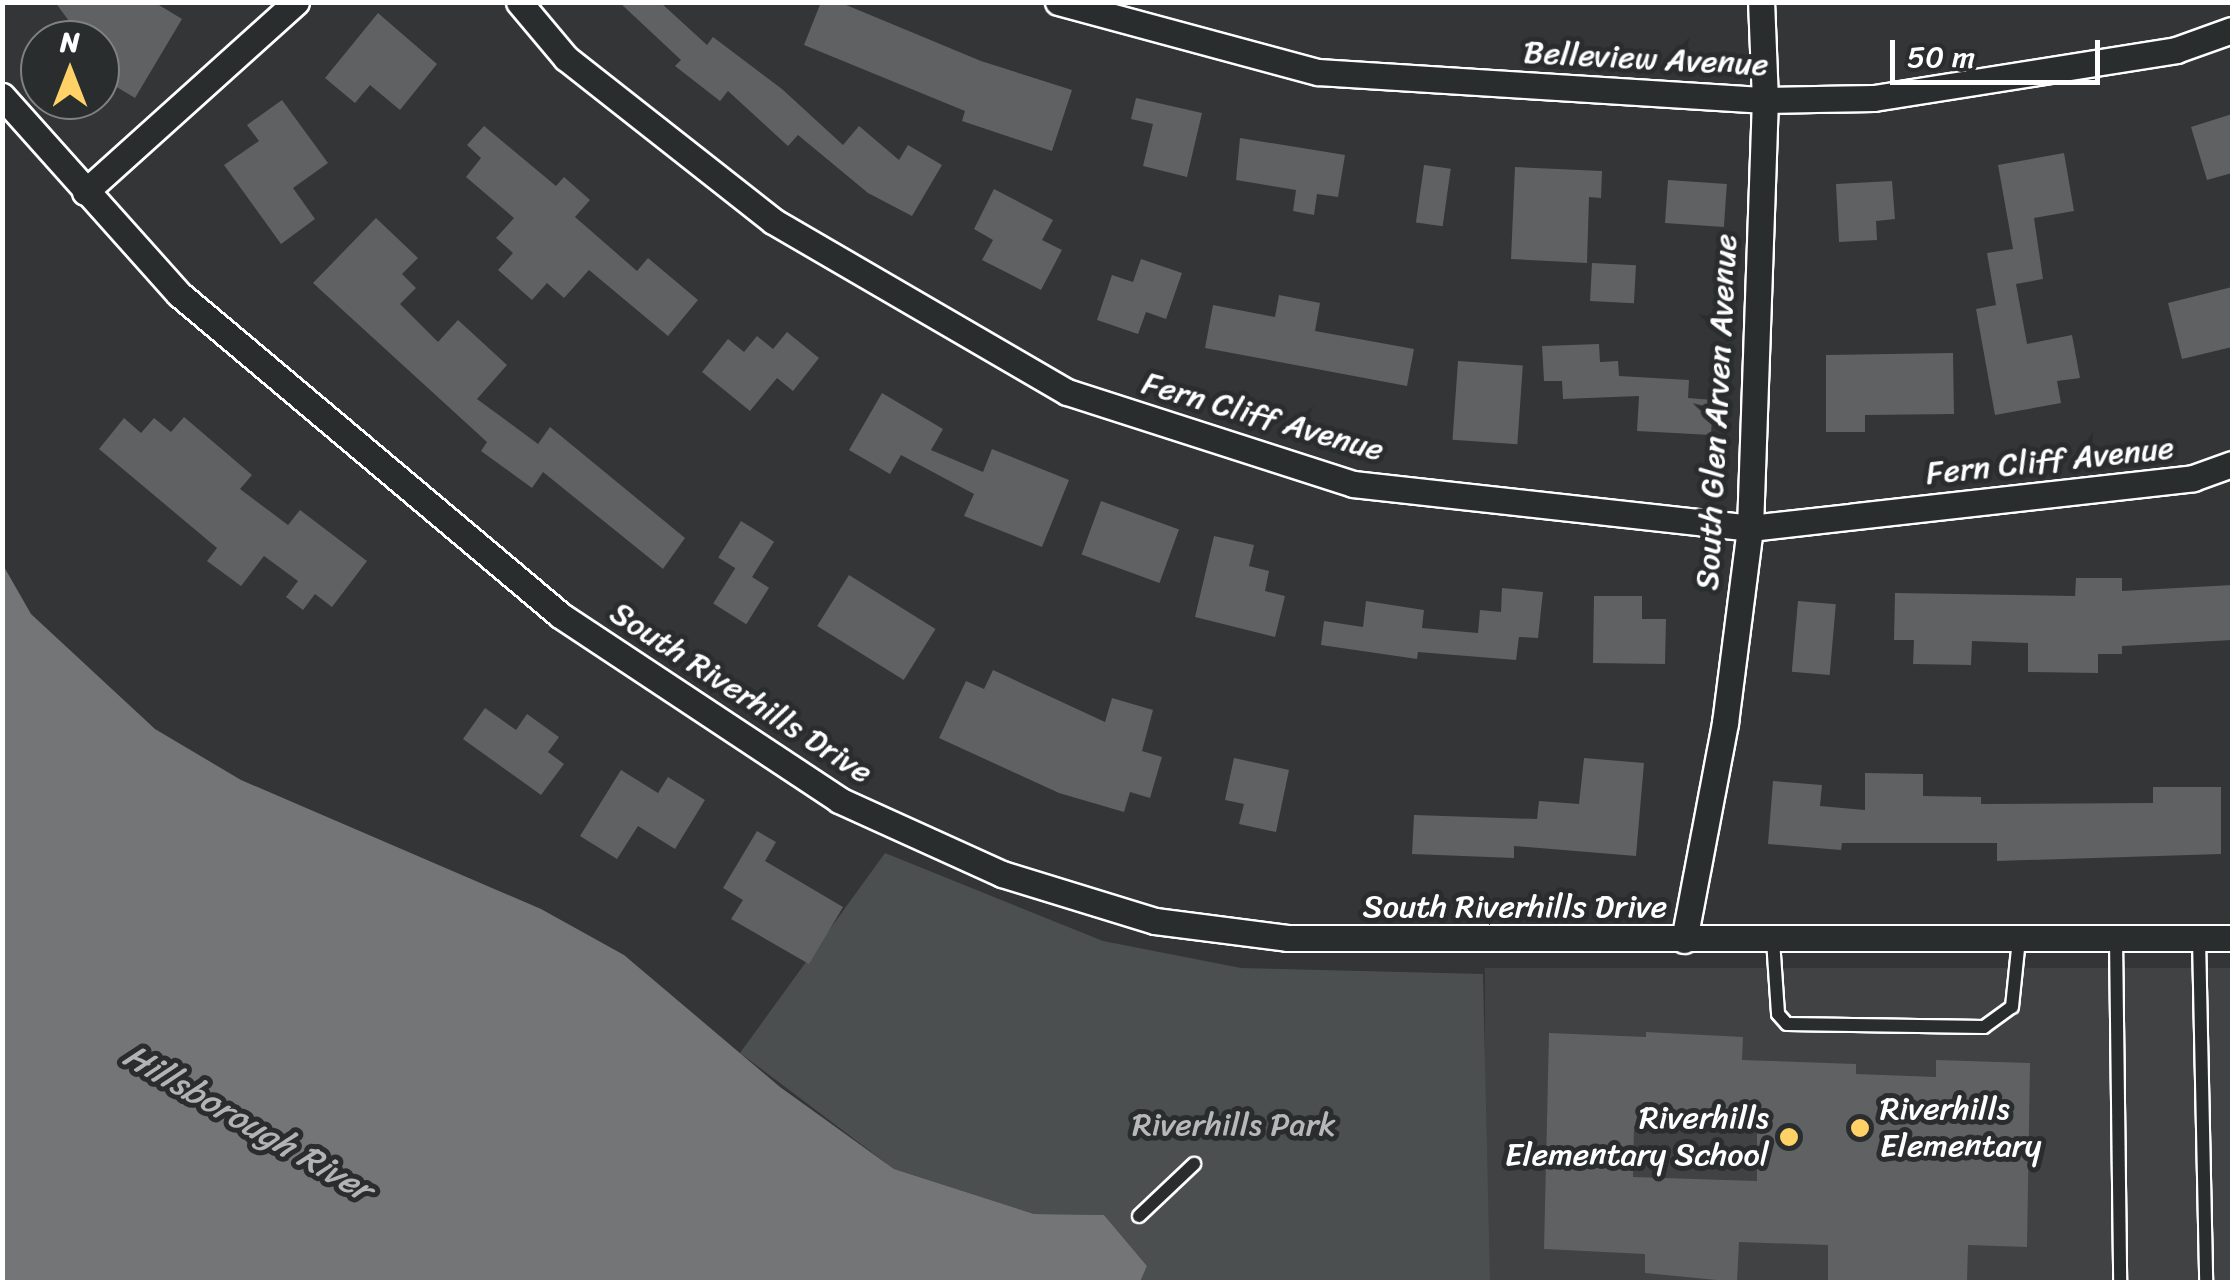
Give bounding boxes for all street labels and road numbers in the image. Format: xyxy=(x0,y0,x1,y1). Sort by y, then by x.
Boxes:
street label: Belleview Avenue xyxy=(1523,33,1769,85)
street label: South Glen Arven Avenue xyxy=(1688,233,1746,591)
street label: Fern Cliff Avenue xyxy=(1138,364,1388,470)
street label: Fern Cliff Avenue xyxy=(1924,429,2176,493)
street label: South Riverhills Drive xyxy=(603,594,879,792)
street label: South Riverhills Drive xyxy=(1364,888,1666,926)

